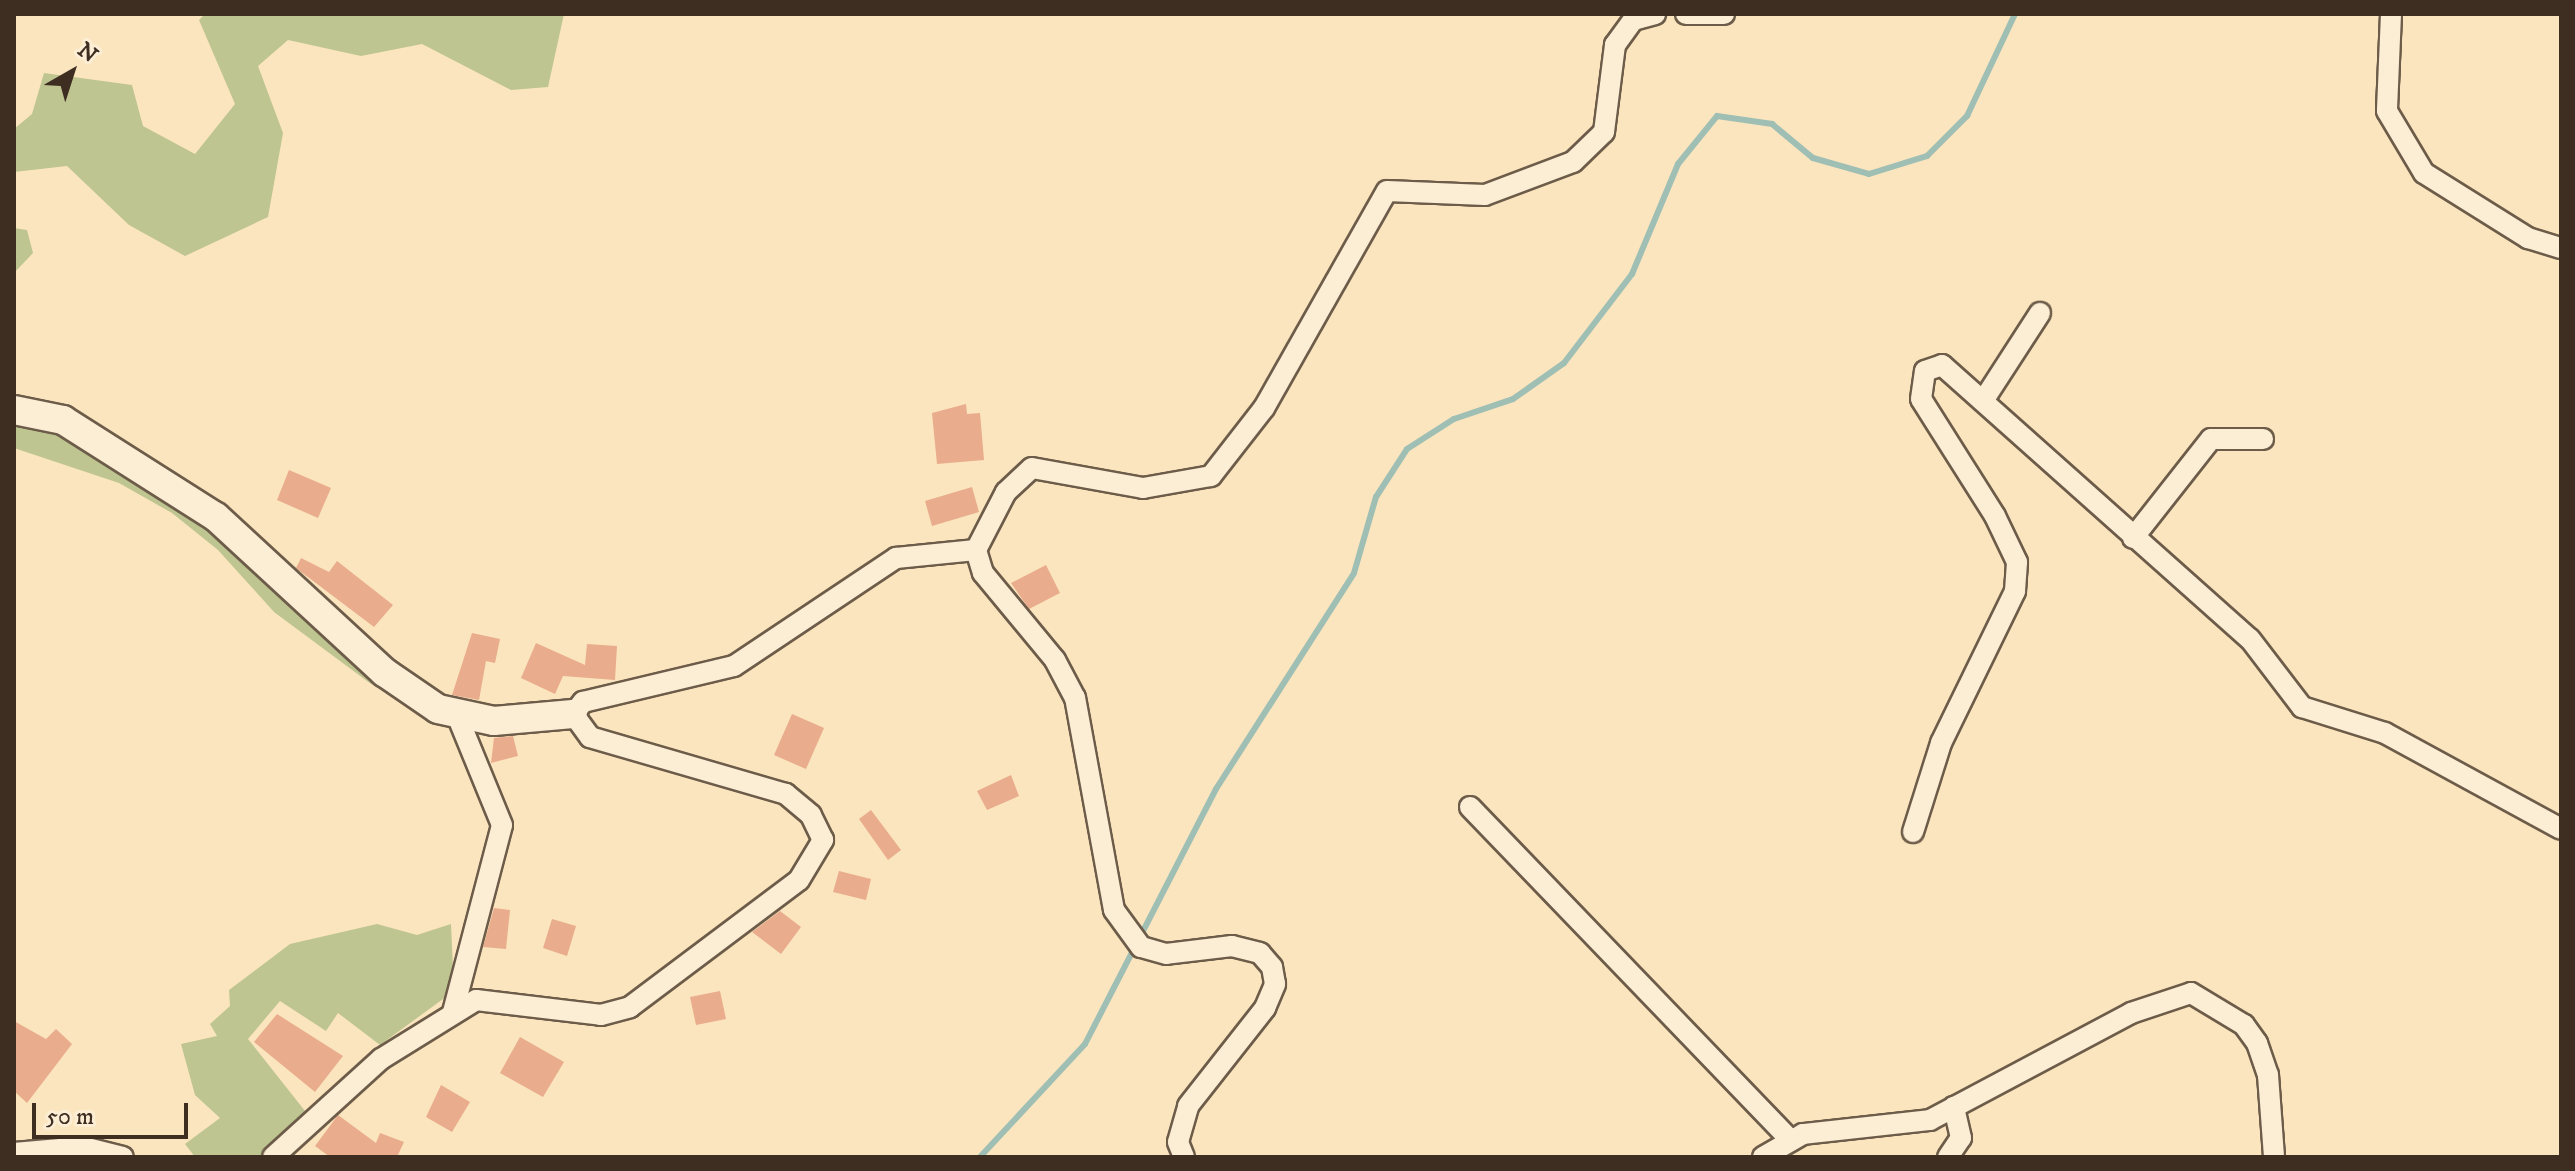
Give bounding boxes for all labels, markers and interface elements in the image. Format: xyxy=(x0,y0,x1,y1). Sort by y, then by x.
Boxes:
north arrow xyxy=(32,32,112,112)
text: N xyxy=(72,37,103,69)
scale bar xyxy=(36,1087,192,1137)
text: 50 m xyxy=(46,1102,94,1132)

